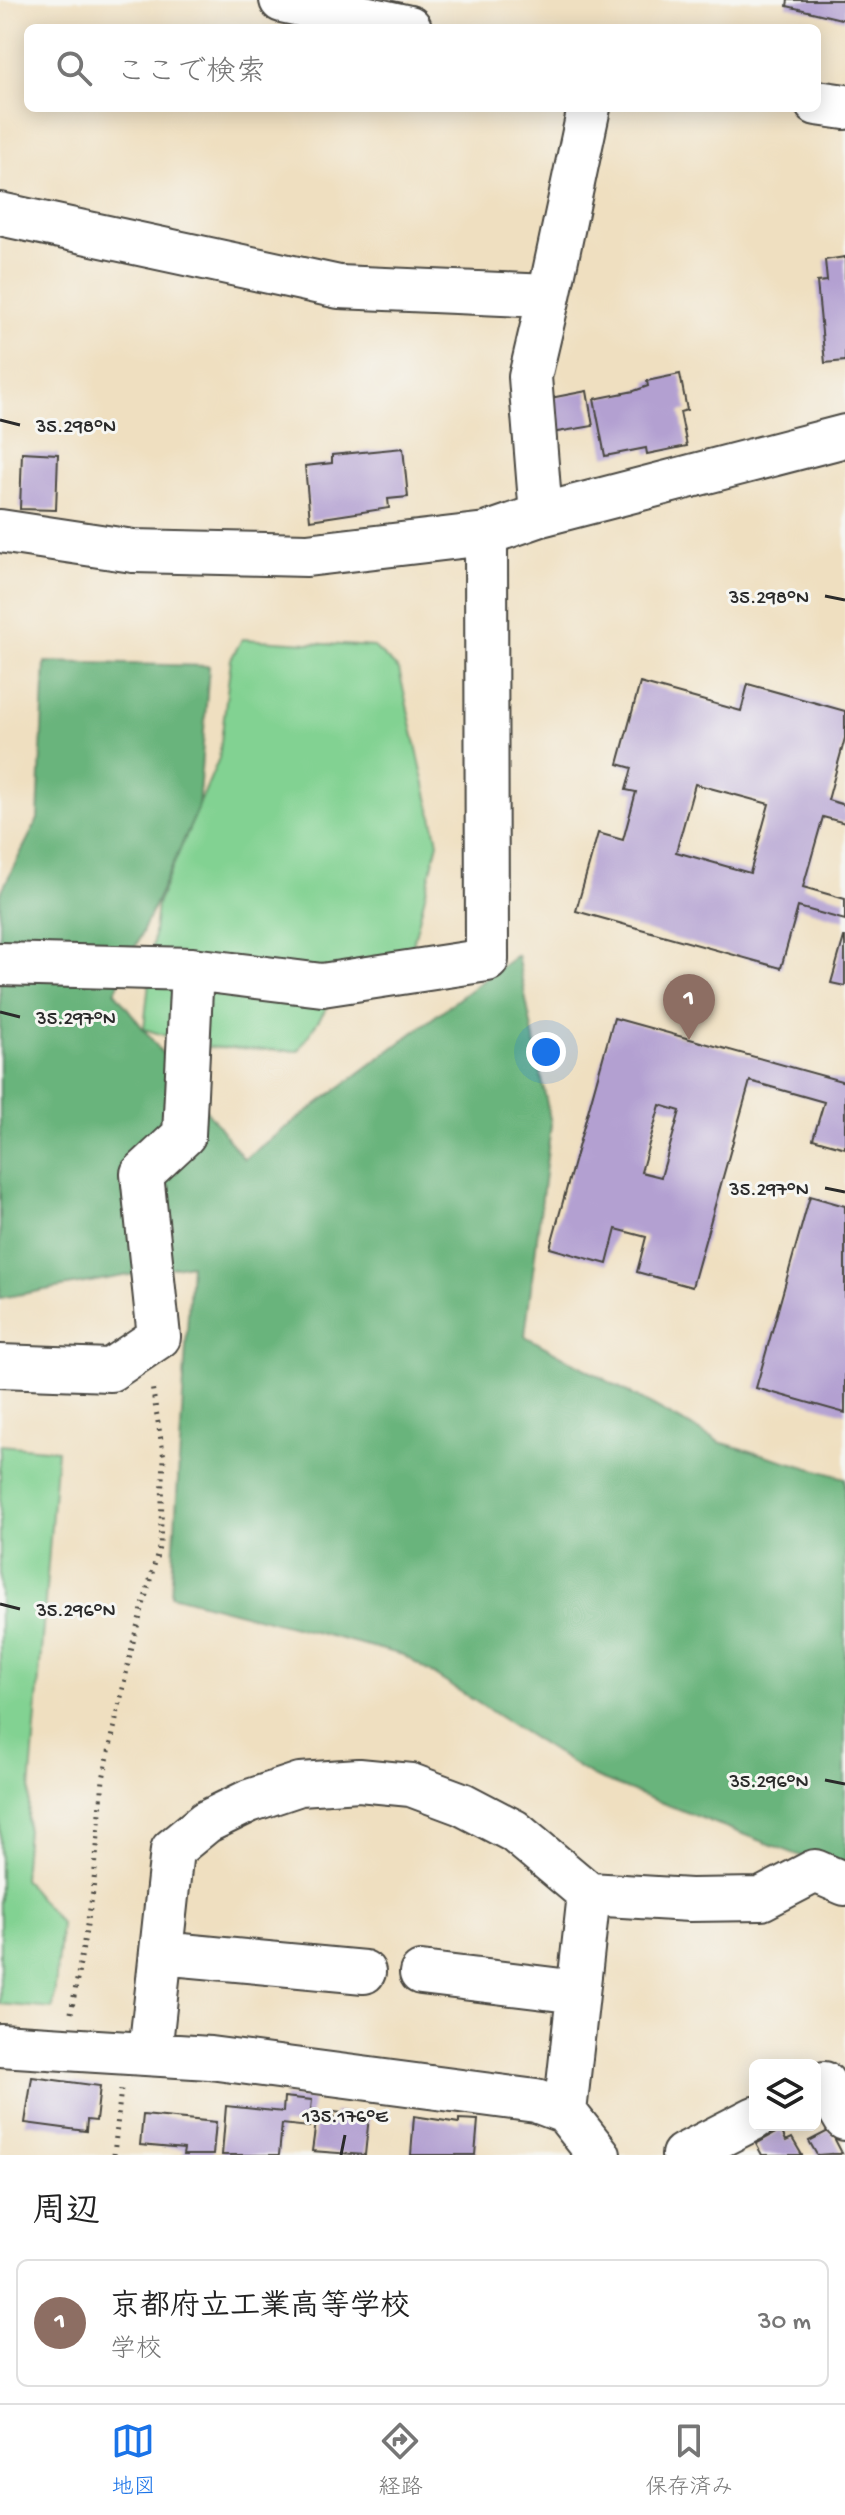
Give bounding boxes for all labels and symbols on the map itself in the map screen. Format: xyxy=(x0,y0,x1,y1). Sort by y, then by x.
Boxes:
text: 35.298°N xyxy=(35,417,116,440)
text: 35.298°N xyxy=(728,588,809,611)
pin: 1 xyxy=(663,974,715,1040)
text: 35.297°N xyxy=(35,1009,116,1032)
your location xyxy=(526,1032,566,1072)
text: 35.297°N xyxy=(728,1180,809,1203)
text: 35.296°N xyxy=(35,1601,116,1624)
text: 35.296°N xyxy=(728,1772,809,1795)
text: 135.176°E xyxy=(301,2107,389,2130)

